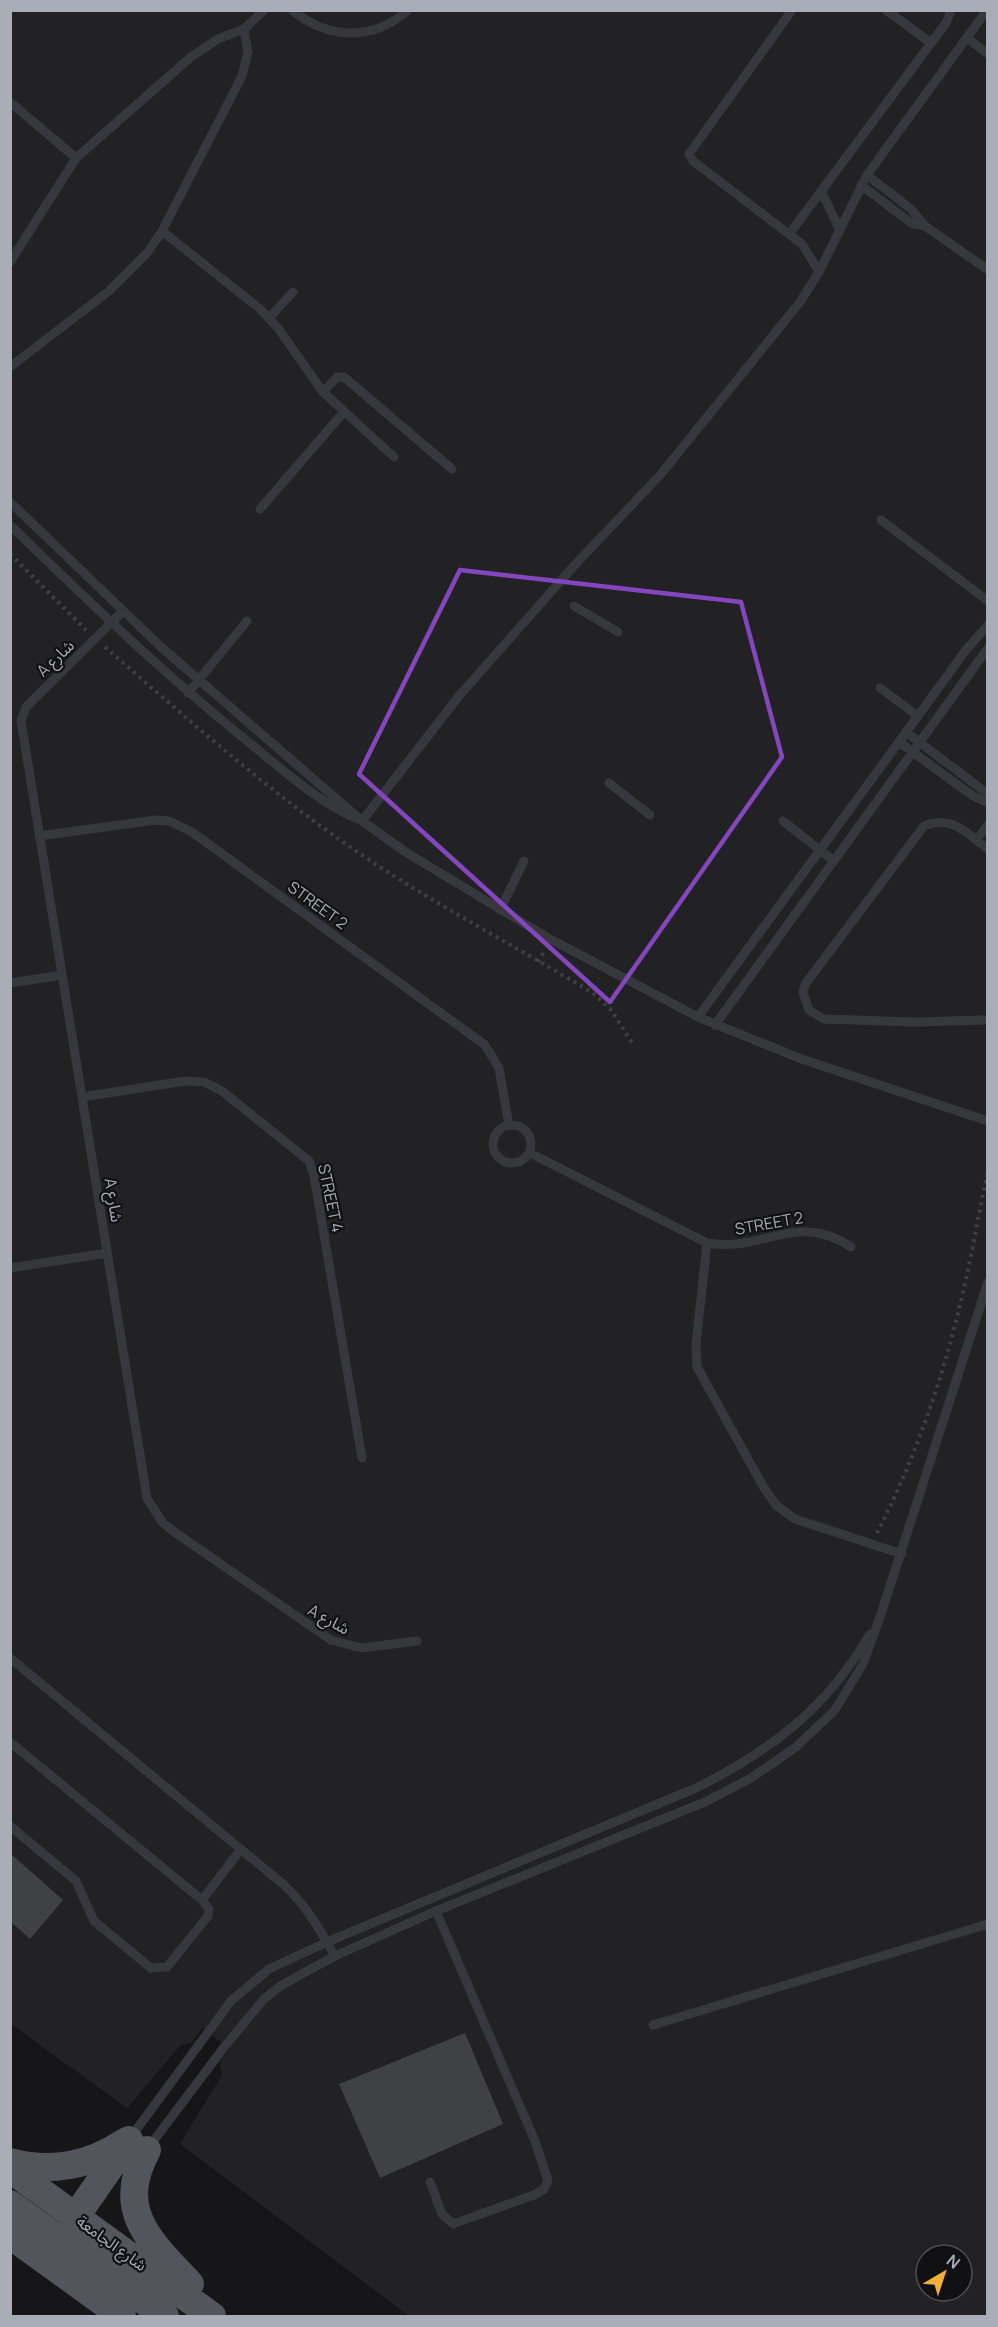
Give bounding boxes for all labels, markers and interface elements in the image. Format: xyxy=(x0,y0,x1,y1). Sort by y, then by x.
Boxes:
street label: A شارع xyxy=(31,635,80,683)
street label: STREET 2 xyxy=(284,876,352,934)
street label: STREET 4 xyxy=(313,1162,349,1234)
street label: A شارع xyxy=(98,1176,128,1224)
street label: STREET 2 xyxy=(733,1206,805,1240)
street label: A شارع xyxy=(303,1599,354,1641)
street label: شارع الجامعة xyxy=(71,2210,152,2278)
north arrow xyxy=(914,2243,974,2303)
text: N xyxy=(942,2249,965,2274)

